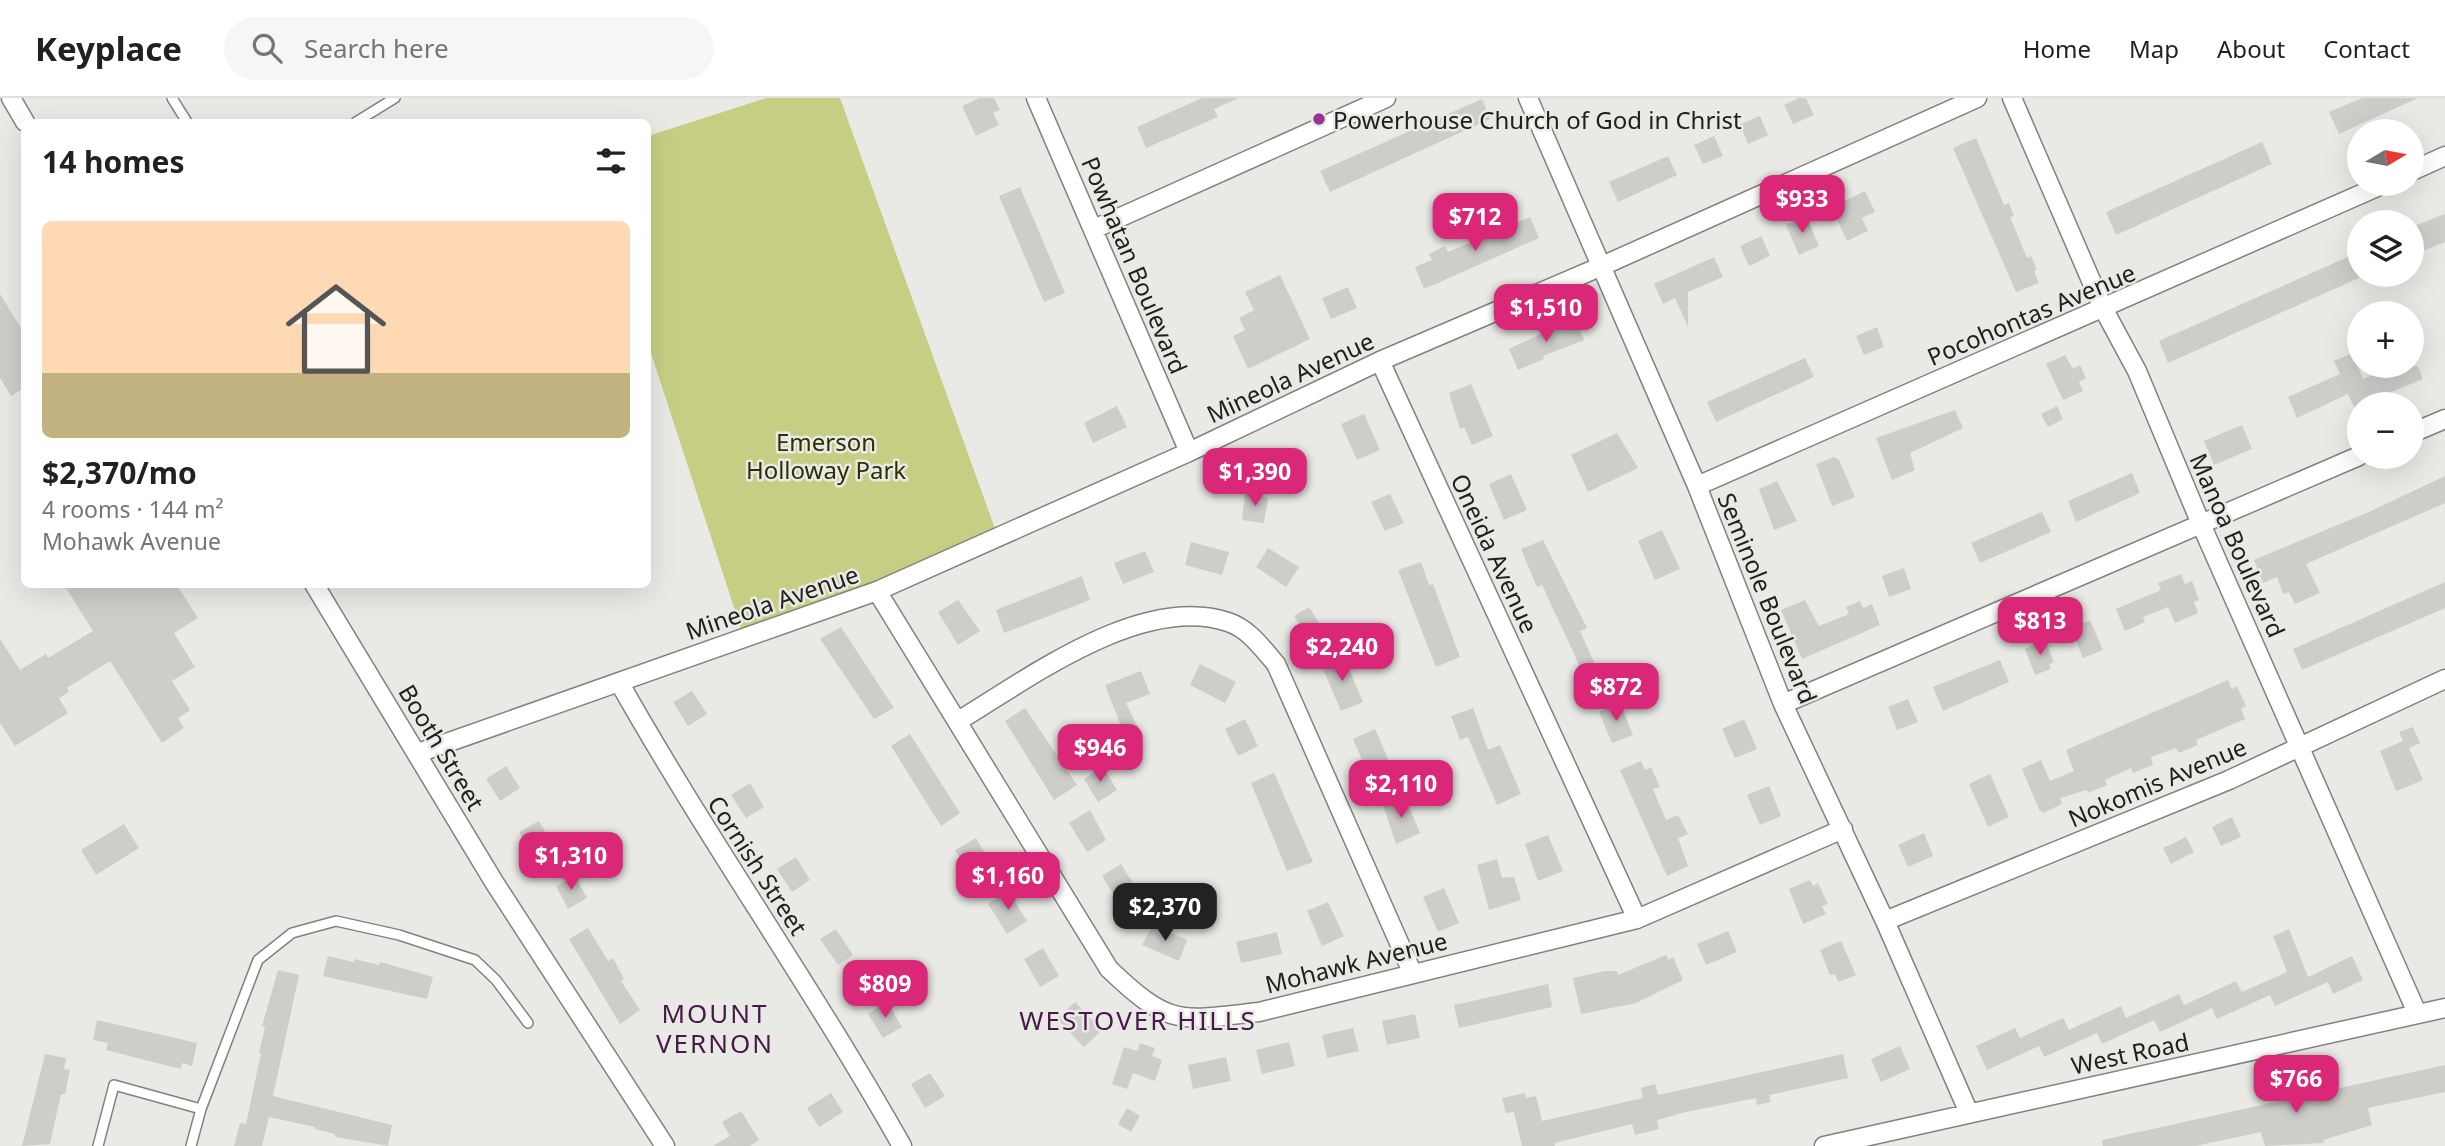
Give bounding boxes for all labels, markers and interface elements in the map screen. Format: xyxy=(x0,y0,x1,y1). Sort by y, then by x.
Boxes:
search box xyxy=(224,17,714,80)
text: Keyplace xyxy=(35,26,182,71)
icon: search xyxy=(248,29,286,67)
text: Search here xyxy=(304,30,449,66)
text: Home xyxy=(2023,32,2091,65)
text: Map xyxy=(2129,32,2179,65)
text: About xyxy=(2217,32,2285,65)
text: Contact xyxy=(2323,32,2410,65)
place label: Powerhouse Church of God in Christ xyxy=(1333,103,1742,136)
marker: Powerhouse Church of God in Christ xyxy=(1311,111,1327,127)
north arrow xyxy=(2347,119,2424,196)
map controls xyxy=(2347,119,2424,469)
text: 14 homes xyxy=(42,141,185,182)
icon: filters xyxy=(592,142,630,180)
street label: Powhatan Boulevard xyxy=(1074,151,1196,379)
pin: $933 xyxy=(1761,176,1843,235)
text: $933 xyxy=(1776,182,1828,214)
pin: $712 xyxy=(1434,194,1516,253)
text: $712 xyxy=(1449,200,1501,232)
button: layers xyxy=(2347,210,2424,287)
street label: Pocohontas Avenue xyxy=(1922,255,2140,373)
icon: home xyxy=(273,266,399,392)
pin: $1,510 xyxy=(1489,285,1603,344)
text: $1,510 xyxy=(1510,291,1582,323)
button: + xyxy=(2347,301,2424,378)
street label: Mineola Avenue xyxy=(1201,324,1379,430)
button: − xyxy=(2347,392,2424,469)
park label: Emerson Holloway Park xyxy=(746,425,906,486)
pin: $1,390 xyxy=(1198,448,1312,508)
street label: Manoa Boulevard xyxy=(2183,448,2293,642)
text: $2,370/mo xyxy=(42,452,197,493)
text: $1,390 xyxy=(1219,455,1291,487)
street label: Oneida Avenue xyxy=(1444,468,1546,638)
street label: Seminole Boulevard xyxy=(1711,488,1825,708)
text: 4 rooms · 144 m² xyxy=(42,493,224,525)
text: Mohawk Avenue xyxy=(42,525,221,557)
street label: Mineola Avenue xyxy=(681,557,863,647)
pin: $813 xyxy=(1999,598,2081,657)
text: $813 xyxy=(2014,604,2066,636)
pin: $2,240 xyxy=(1285,624,1399,683)
text: $2,240 xyxy=(1306,630,1378,662)
pin: $872 xyxy=(1575,664,1657,723)
text: $872 xyxy=(1590,670,1642,702)
street label: Booth Street xyxy=(391,678,493,816)
pin: $946 xyxy=(1059,724,1141,784)
street label: Nokomis Avenue xyxy=(2063,730,2251,834)
text: $946 xyxy=(1074,731,1126,763)
pin: $2,110 xyxy=(1344,760,1458,820)
text: $2,110 xyxy=(1365,767,1437,799)
street label: Cornish Street xyxy=(701,789,816,941)
pin: $1,310 xyxy=(514,832,628,892)
text: $1,310 xyxy=(535,839,607,871)
pin: $1,160 xyxy=(951,852,1065,912)
text: $1,160 xyxy=(972,859,1044,891)
pin: $2,370 xyxy=(1108,884,1222,943)
text: $2,370 xyxy=(1129,890,1201,922)
street label: Mohawk Avenue xyxy=(1261,923,1451,1001)
pin: $809 xyxy=(844,960,926,1020)
text: $809 xyxy=(859,967,911,999)
district label: MOUNT VERNON xyxy=(656,995,774,1061)
district label: WESTOVER HILLS xyxy=(1019,1002,1257,1038)
street label: West Road xyxy=(2068,1024,2192,1082)
pin: $766 xyxy=(2255,1056,2337,1115)
text: $766 xyxy=(2270,1062,2322,1094)

